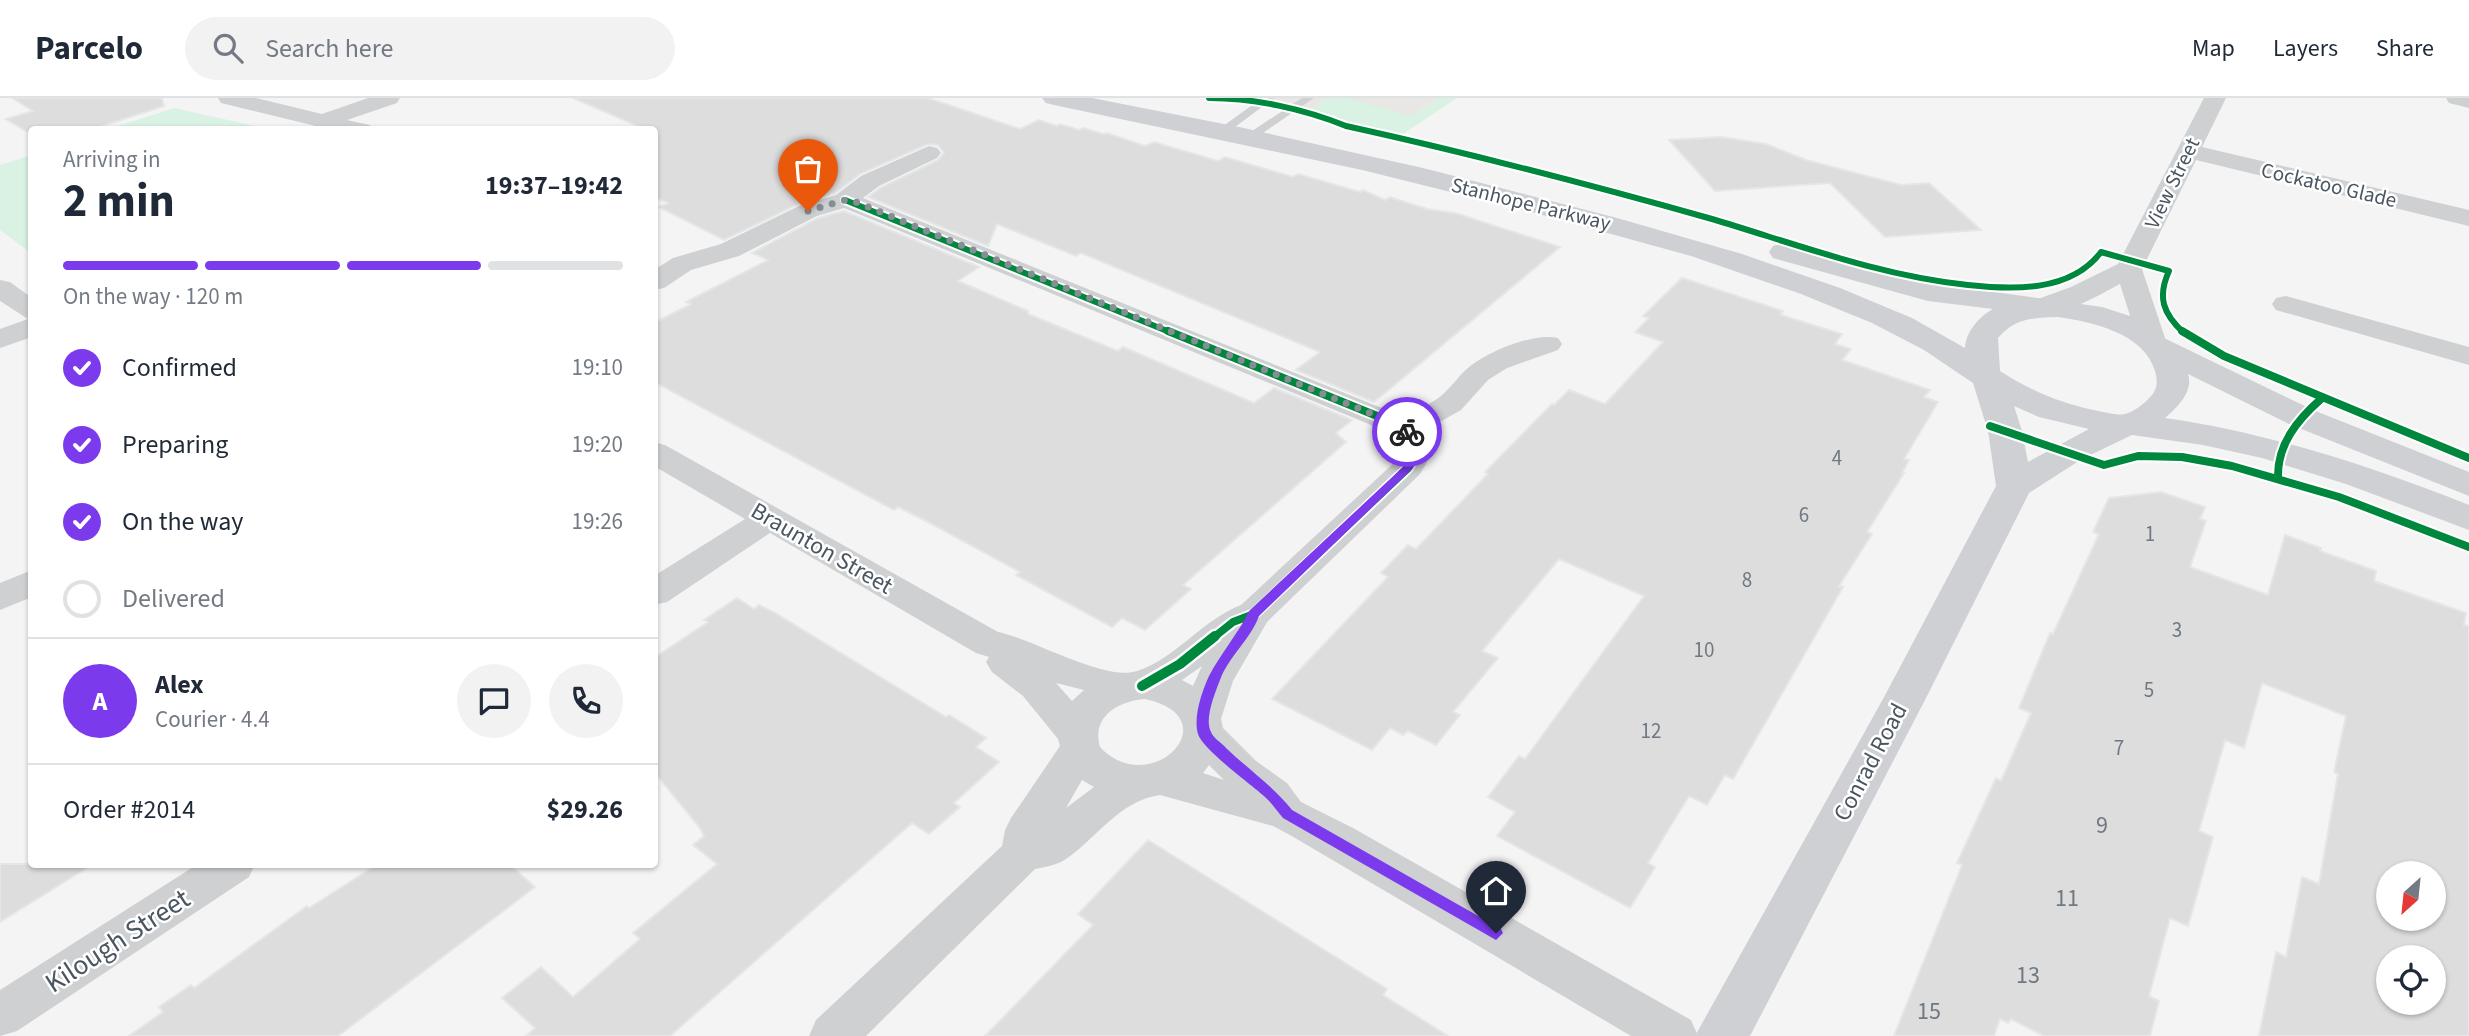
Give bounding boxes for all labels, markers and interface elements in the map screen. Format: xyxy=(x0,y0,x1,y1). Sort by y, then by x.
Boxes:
search box xyxy=(185,17,675,80)
text: Parcelo xyxy=(35,25,143,72)
icon: search xyxy=(209,29,247,67)
text: Search here xyxy=(265,30,393,67)
text: Map xyxy=(2192,31,2235,66)
text: Layers xyxy=(2273,31,2338,66)
text: Share xyxy=(2376,31,2434,66)
street label: View Street xyxy=(2137,132,2207,234)
pin xyxy=(778,139,838,211)
text: Arriving in xyxy=(63,143,161,176)
icon: bag xyxy=(789,150,827,188)
street label: Cockatoo Glade xyxy=(2258,155,2400,215)
text: 19:37–19:42 xyxy=(485,167,623,204)
text: 2 min xyxy=(63,169,175,234)
street label: Stanhope Parkway xyxy=(1448,170,1614,238)
text: On the way · 120 m xyxy=(63,280,243,313)
icon: check xyxy=(63,349,101,387)
text: Confirmed xyxy=(122,349,237,386)
text: 19:10 xyxy=(572,351,623,384)
courier xyxy=(1372,397,1442,467)
icon: bike xyxy=(1388,413,1426,451)
icon: check xyxy=(63,426,101,464)
text: Preparing xyxy=(122,426,228,463)
text: 19:20 xyxy=(572,428,623,461)
house number: 4 xyxy=(1832,443,1842,473)
street label: Braunton Street xyxy=(744,494,899,603)
house number: 6 xyxy=(1799,500,1809,530)
icon: check xyxy=(63,503,101,541)
text: On the way xyxy=(122,503,243,540)
text: 19:26 xyxy=(572,505,623,538)
house number: 1 xyxy=(2145,519,2155,549)
house number: 8 xyxy=(1742,565,1752,595)
text: Delivered xyxy=(122,580,225,617)
house number: 3 xyxy=(2172,615,2182,645)
house number: 10 xyxy=(1694,635,1714,665)
button: chat xyxy=(457,664,531,738)
button: phone xyxy=(549,664,623,738)
text: Alex xyxy=(155,666,204,703)
house number: 5 xyxy=(2144,675,2154,705)
text: A xyxy=(93,683,107,720)
street label: Conrad Road xyxy=(1825,697,1916,828)
text: Courier · 4.4 xyxy=(155,703,270,736)
house number: 12 xyxy=(1641,716,1661,746)
house number: 7 xyxy=(2114,733,2124,763)
text: Order #2014 xyxy=(63,791,195,828)
text: $29.26 xyxy=(547,791,623,828)
house number: 9 xyxy=(2096,808,2108,843)
pin xyxy=(1466,861,1526,933)
north arrow xyxy=(2376,861,2446,931)
map controls xyxy=(2376,861,2446,1015)
icon: home xyxy=(1477,872,1515,910)
street label: Kilough Street xyxy=(37,879,198,1003)
house number: 11 xyxy=(2055,881,2079,916)
button: locate xyxy=(2376,945,2446,1015)
house number: 13 xyxy=(2016,958,2040,993)
house number: 15 xyxy=(1917,994,1941,1029)

